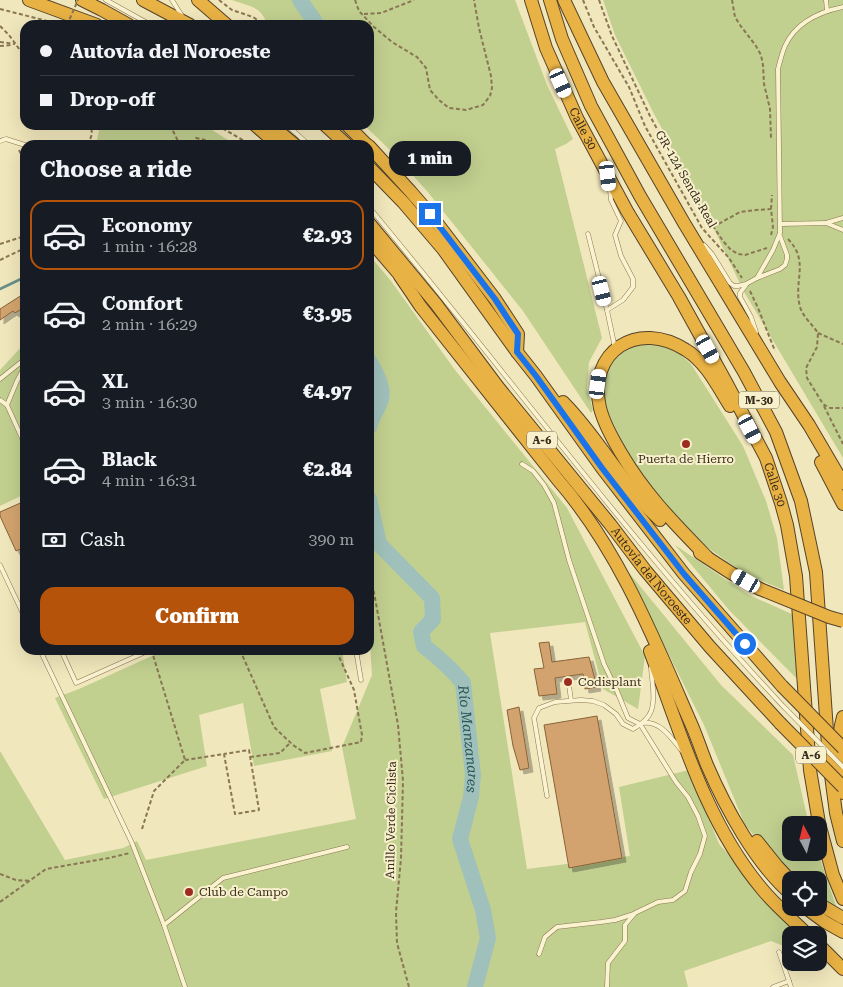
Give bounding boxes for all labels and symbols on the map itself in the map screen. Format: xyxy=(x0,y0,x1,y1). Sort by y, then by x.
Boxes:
car xyxy=(548,66,573,100)
street label: Calle 30 xyxy=(566,105,600,152)
street label: GR-124 Senda Real xyxy=(652,128,720,230)
callout: 1 min xyxy=(389,142,471,176)
car xyxy=(598,160,617,192)
route end xyxy=(419,203,441,225)
car xyxy=(591,275,612,307)
car xyxy=(694,332,721,366)
car xyxy=(588,368,607,400)
road number: M-30 xyxy=(739,392,779,408)
car xyxy=(736,412,763,446)
road number: A-6 xyxy=(527,432,557,448)
marker: Puerta de Hierro xyxy=(680,438,692,450)
place label: Puerta de Hierro xyxy=(638,452,734,466)
street label: Calle 30 xyxy=(761,461,789,508)
street label: Autovía del Noroeste xyxy=(608,524,695,628)
car xyxy=(729,567,762,595)
route start xyxy=(734,633,756,655)
place label: Codisplant xyxy=(578,675,642,689)
marker: Codisplant xyxy=(562,676,574,688)
water label: Río Manzanares xyxy=(455,683,481,794)
road number: A-6 xyxy=(796,746,826,764)
street label: Anillo Verde Ciclista xyxy=(383,761,399,879)
north arrow xyxy=(782,816,828,861)
place label: Club de Campo xyxy=(199,885,288,899)
marker: Club de Campo xyxy=(183,886,195,898)

